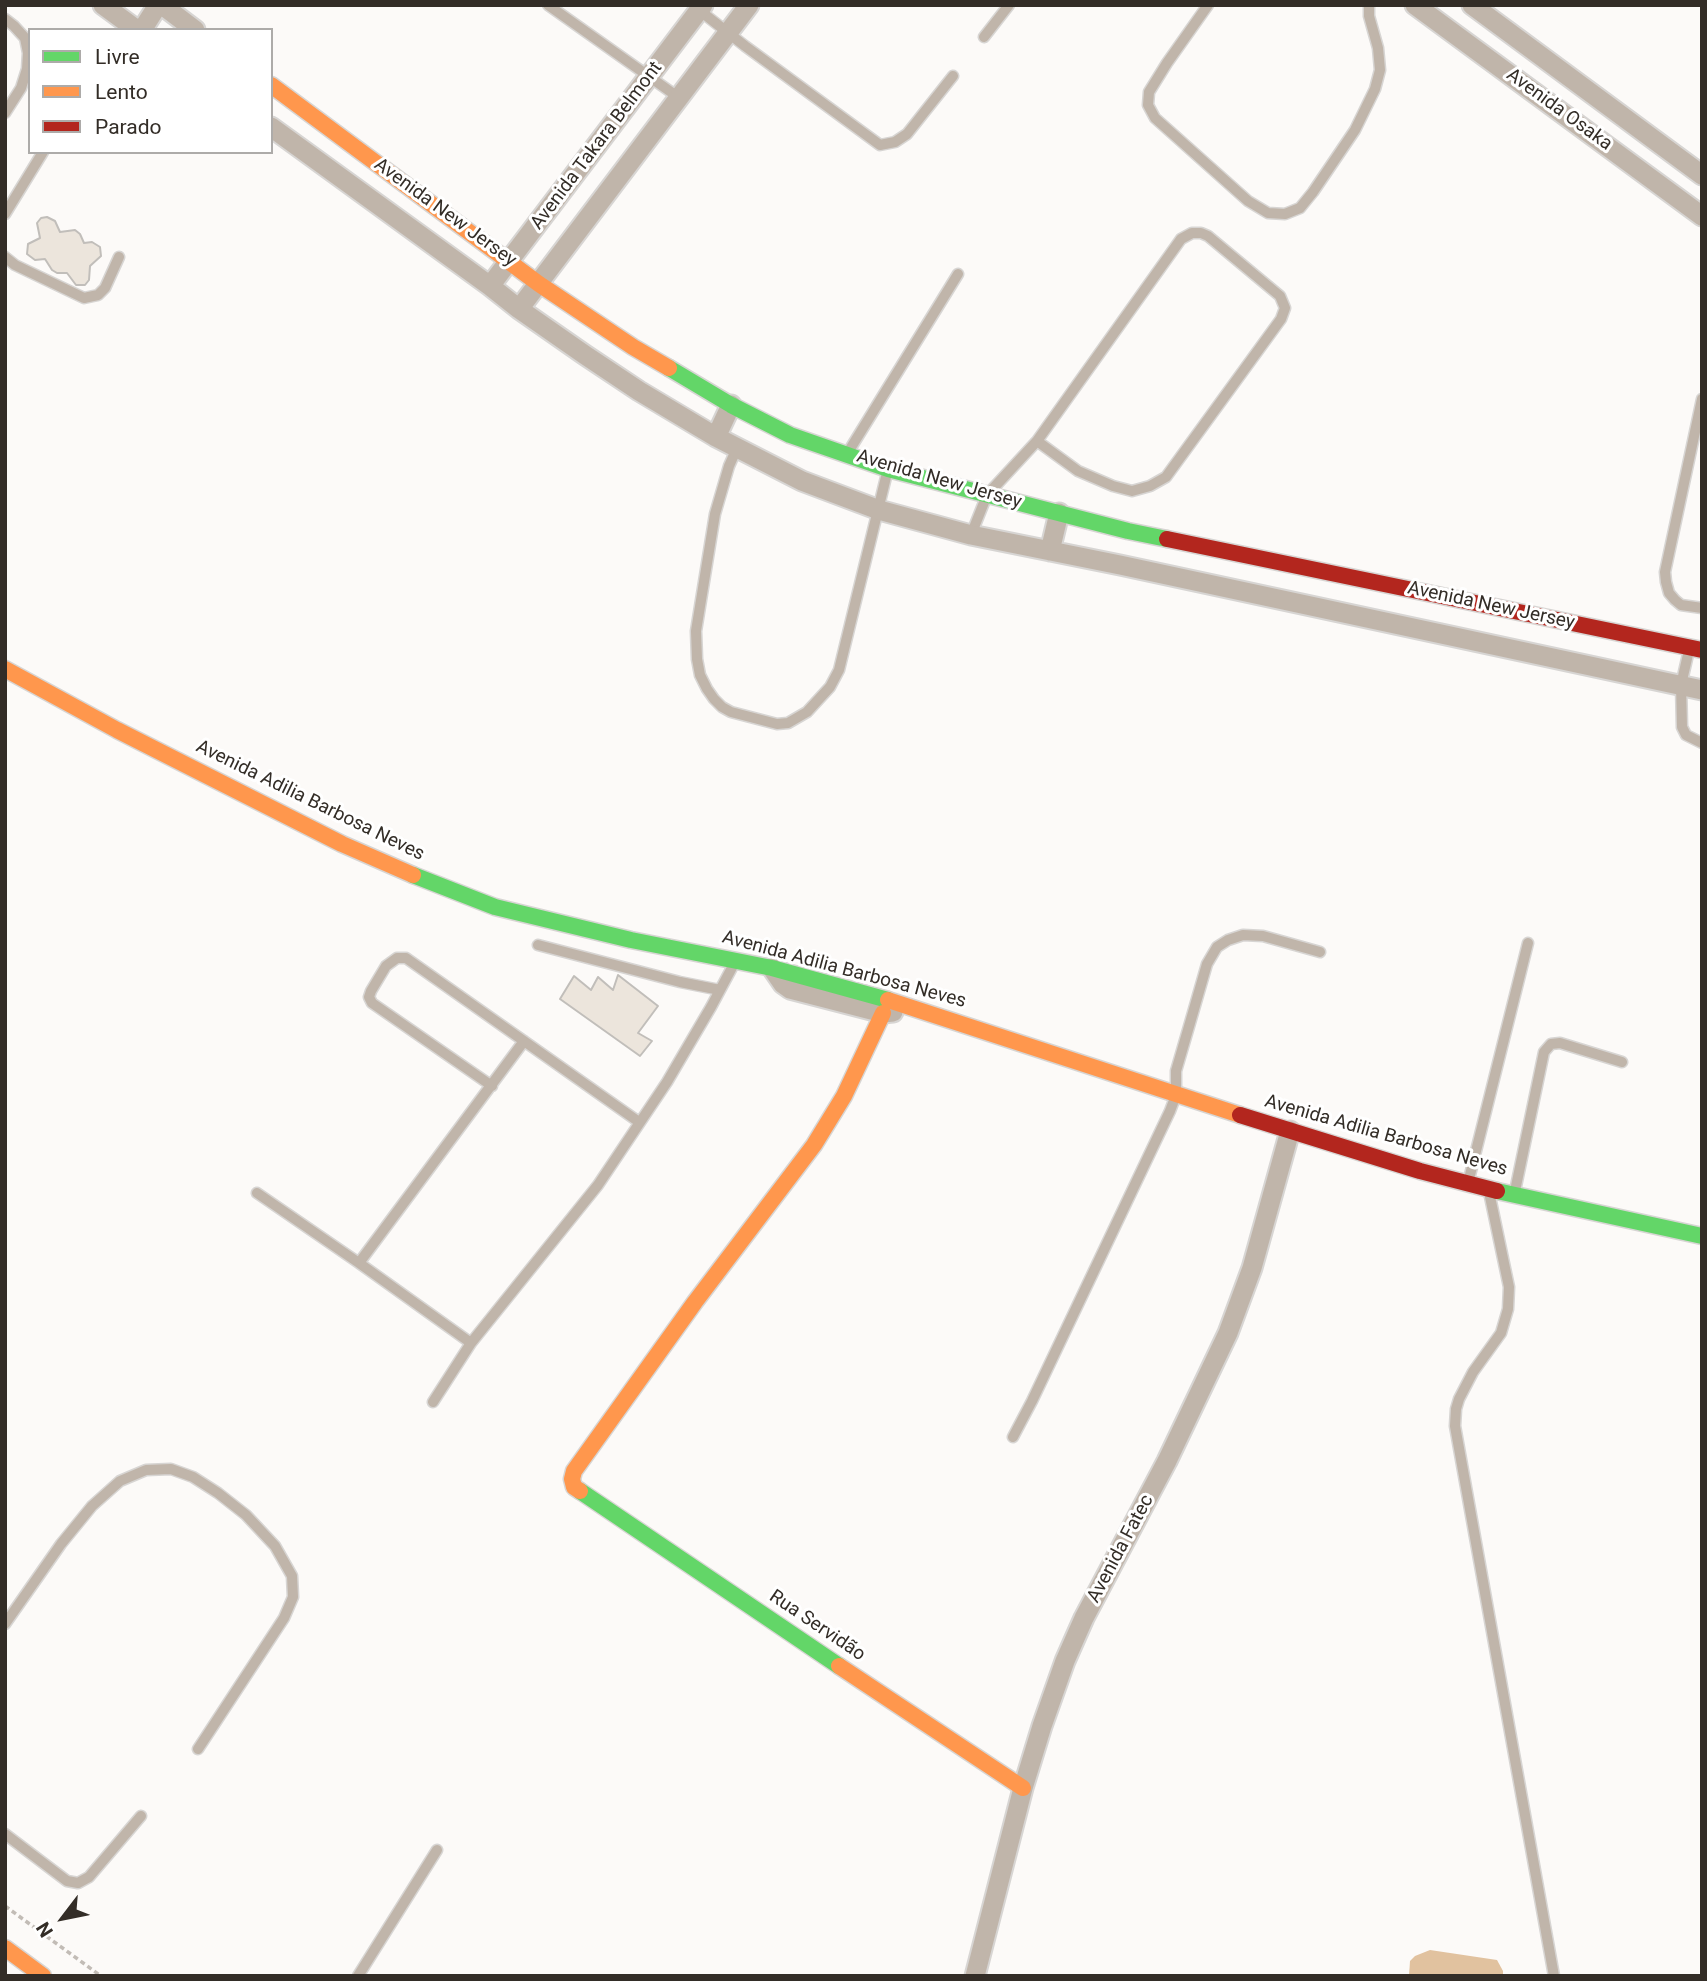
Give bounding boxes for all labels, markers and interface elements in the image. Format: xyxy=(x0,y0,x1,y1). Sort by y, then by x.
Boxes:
legend xyxy=(28,28,273,154)
text: Livre xyxy=(95,45,140,69)
street label: Avenida Takara Belmont xyxy=(526,58,668,234)
street label: Avenida Osaka xyxy=(1502,64,1616,156)
text: Lento xyxy=(95,80,148,104)
text: Parado xyxy=(95,115,162,139)
street label: Avenida New Jersey xyxy=(369,154,521,272)
street label: Avenida New Jersey xyxy=(854,446,1024,514)
street label: Avenida New Jersey xyxy=(1405,577,1577,635)
street label: Avenida Adilia Barbosa Neves xyxy=(192,736,428,866)
street label: Avenida Adilia Barbosa Neves xyxy=(720,926,968,1014)
street label: Avenida Adilia Barbosa Neves xyxy=(1262,1090,1510,1182)
street label: Avenida Fatec xyxy=(1083,1491,1159,1607)
street label: Rua Servidão xyxy=(765,1586,869,1666)
north arrow xyxy=(28,1883,98,1953)
text: N xyxy=(31,1918,58,1941)

